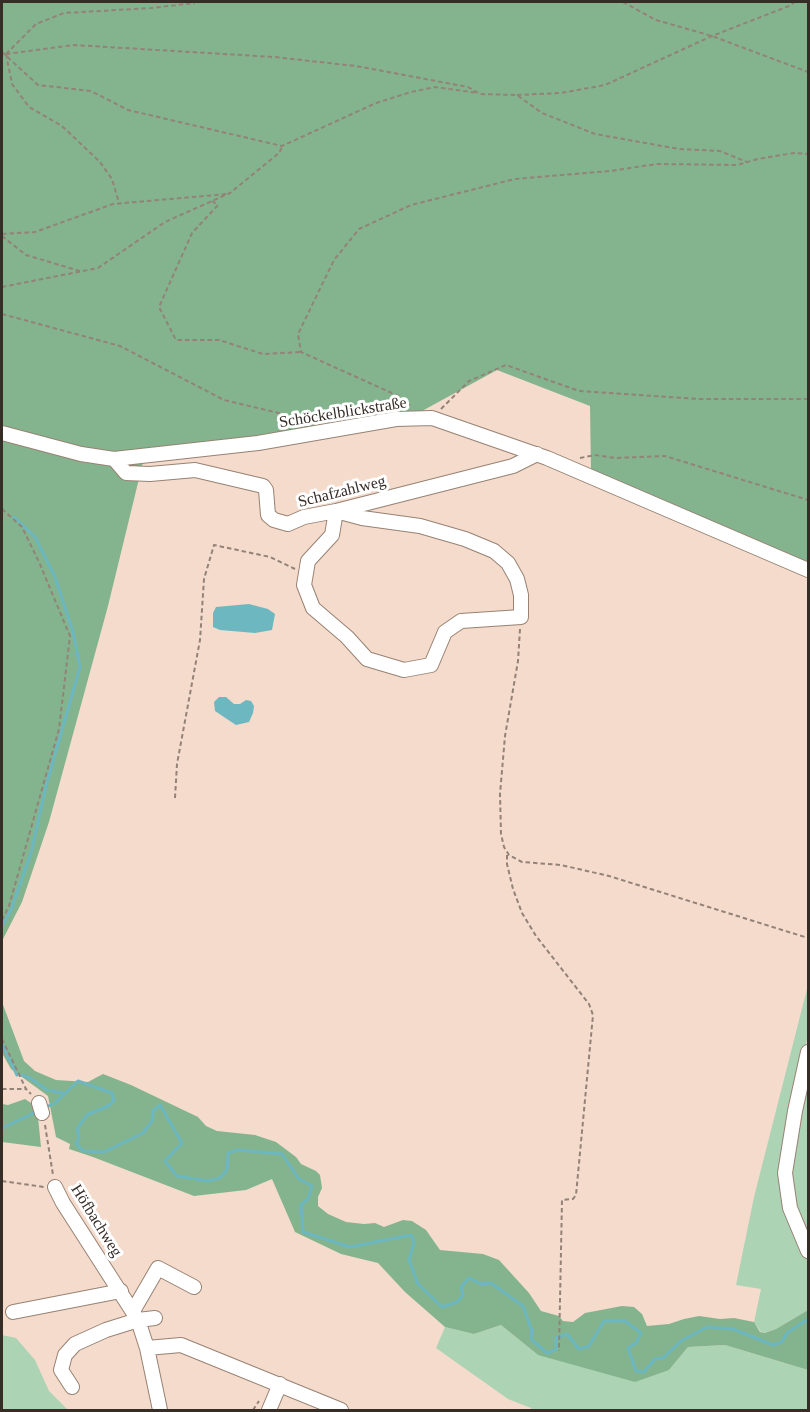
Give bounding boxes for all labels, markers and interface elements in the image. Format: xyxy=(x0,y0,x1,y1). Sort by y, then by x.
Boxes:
street label: Schöckelblickstraße xyxy=(278,393,408,433)
street label: Schafzahlweg xyxy=(296,472,388,512)
street label: Höfbachweg xyxy=(66,1181,126,1261)

